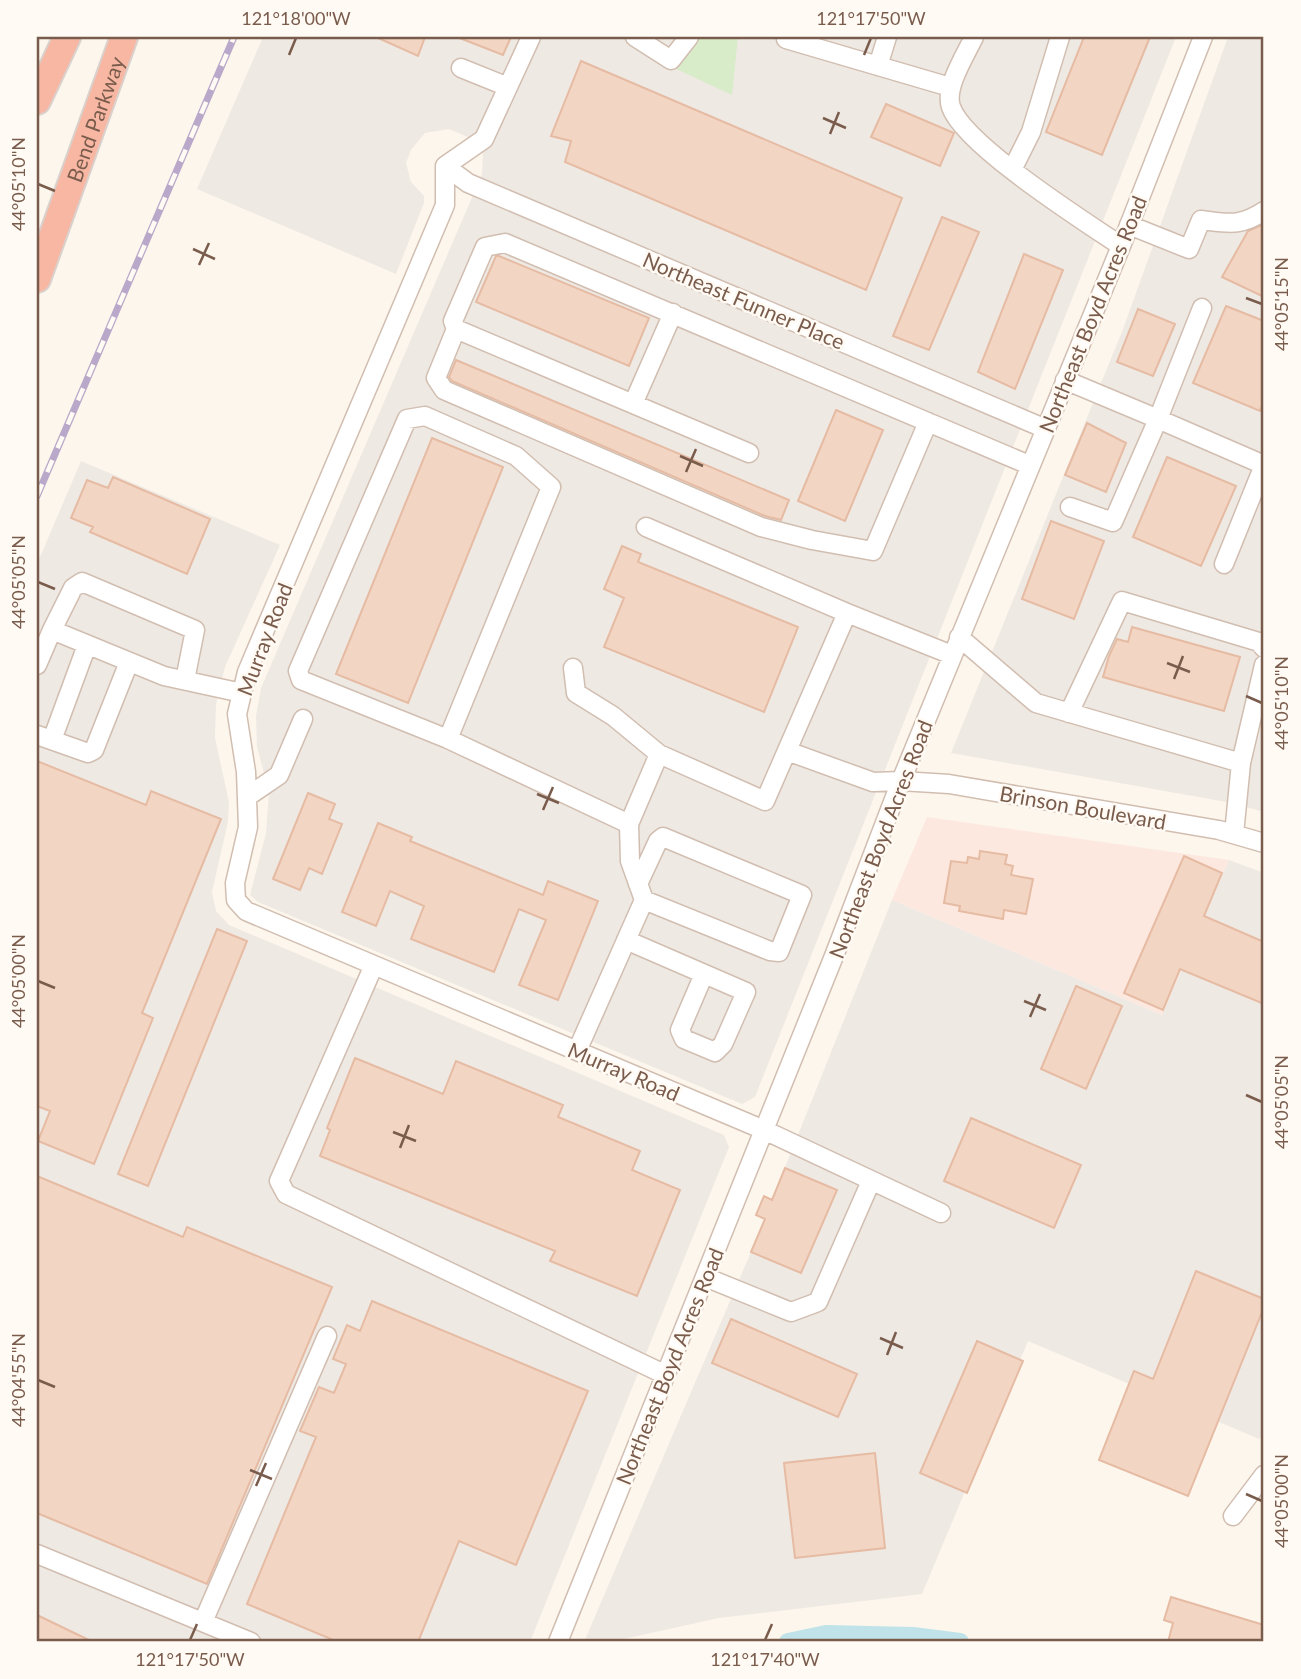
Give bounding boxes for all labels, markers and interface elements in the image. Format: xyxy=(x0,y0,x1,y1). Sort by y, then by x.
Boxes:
text: 121°18'00"W xyxy=(241,7,351,29)
text: 121°17'50"W xyxy=(816,7,926,29)
street label: Bend Parkway xyxy=(60,53,129,185)
text: 44°05'10"N xyxy=(7,137,29,231)
street label: Northeast Boyd Acres Road xyxy=(1033,192,1151,436)
street label: Northeast Funner Place xyxy=(639,246,849,354)
text: 44°05'15"N xyxy=(1270,257,1292,351)
text: 44°05'05"N xyxy=(7,535,29,629)
street label: Murray Road xyxy=(231,579,297,699)
text: 44°05'10"N xyxy=(1270,656,1292,750)
street label: Northeast Boyd Acres Road xyxy=(823,716,937,962)
street label: Brinson Boulevard xyxy=(998,780,1168,834)
text: 44°05'00"N xyxy=(7,934,29,1028)
street label: Murray Road xyxy=(565,1036,683,1106)
text: 44°05'05"N xyxy=(1270,1055,1292,1149)
street label: Northeast Boyd Acres Road xyxy=(610,1244,728,1488)
text: 44°04'55"N xyxy=(7,1333,29,1427)
text: 44°05'00"N xyxy=(1270,1454,1292,1548)
text: 121°17'50"W xyxy=(135,1648,245,1670)
text: 121°17'40"W xyxy=(710,1648,820,1670)

